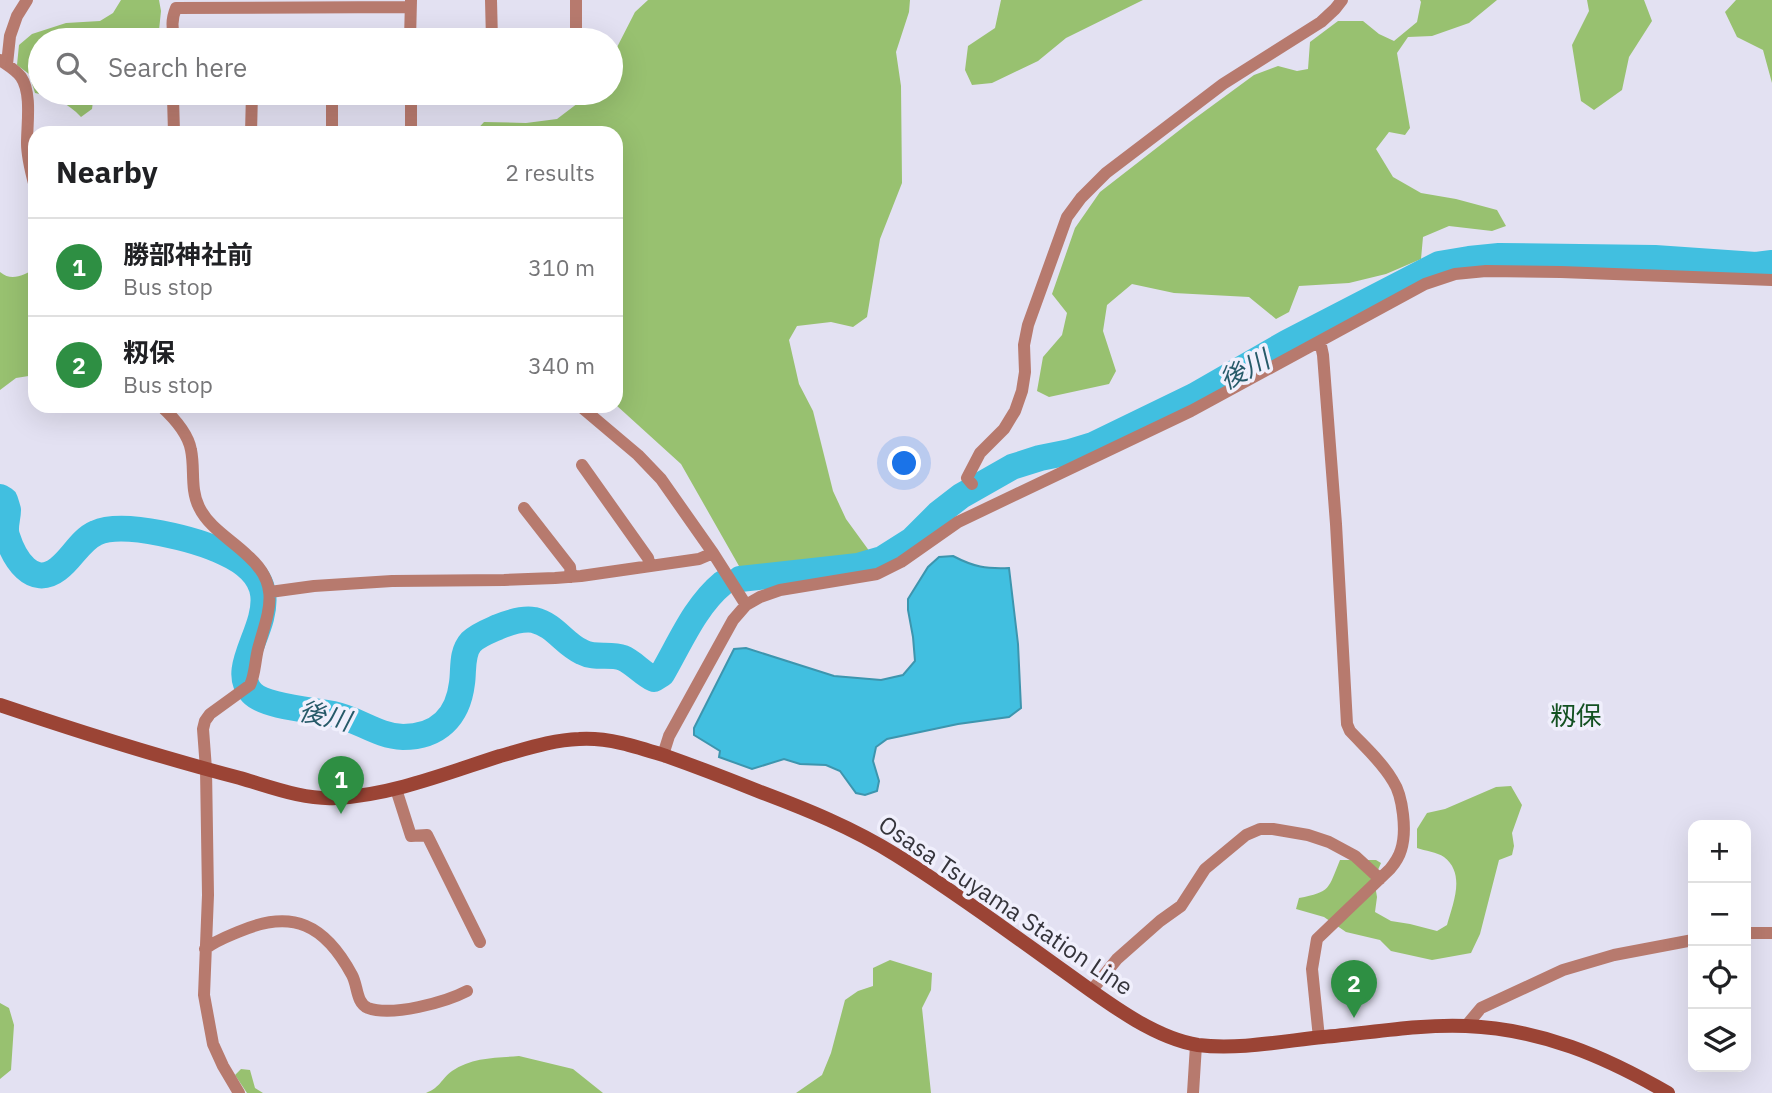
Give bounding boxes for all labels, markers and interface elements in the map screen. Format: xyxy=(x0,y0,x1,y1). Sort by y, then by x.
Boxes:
search box xyxy=(28,28,623,105)
icon: search xyxy=(52,48,90,86)
text: Search here xyxy=(108,50,247,84)
text: Nearby xyxy=(56,152,158,191)
text: 2 results xyxy=(505,157,595,187)
text: 勝部神社前 xyxy=(123,237,253,271)
text: 1 xyxy=(72,252,86,282)
text: 310 m xyxy=(528,252,595,282)
text: Bus stop xyxy=(123,271,213,301)
text: 籾保 xyxy=(123,335,175,369)
water label: 後川 xyxy=(1213,340,1278,396)
text: 2 xyxy=(72,350,86,380)
text: 340 m xyxy=(528,350,595,380)
text: Bus stop xyxy=(123,369,213,399)
your location xyxy=(887,446,921,480)
water label: 後川 xyxy=(296,693,357,738)
district label: 籾保 xyxy=(1550,698,1602,732)
pin: 1 xyxy=(318,756,364,814)
street label: Osasa Tsuyama Station Line xyxy=(873,808,1139,1002)
map controls xyxy=(1688,820,1751,1072)
button: + xyxy=(1688,820,1751,883)
button: − xyxy=(1688,883,1751,946)
button: locate xyxy=(1688,946,1751,1009)
pin: 2 xyxy=(1331,960,1377,1018)
button: layers xyxy=(1688,1009,1751,1072)

